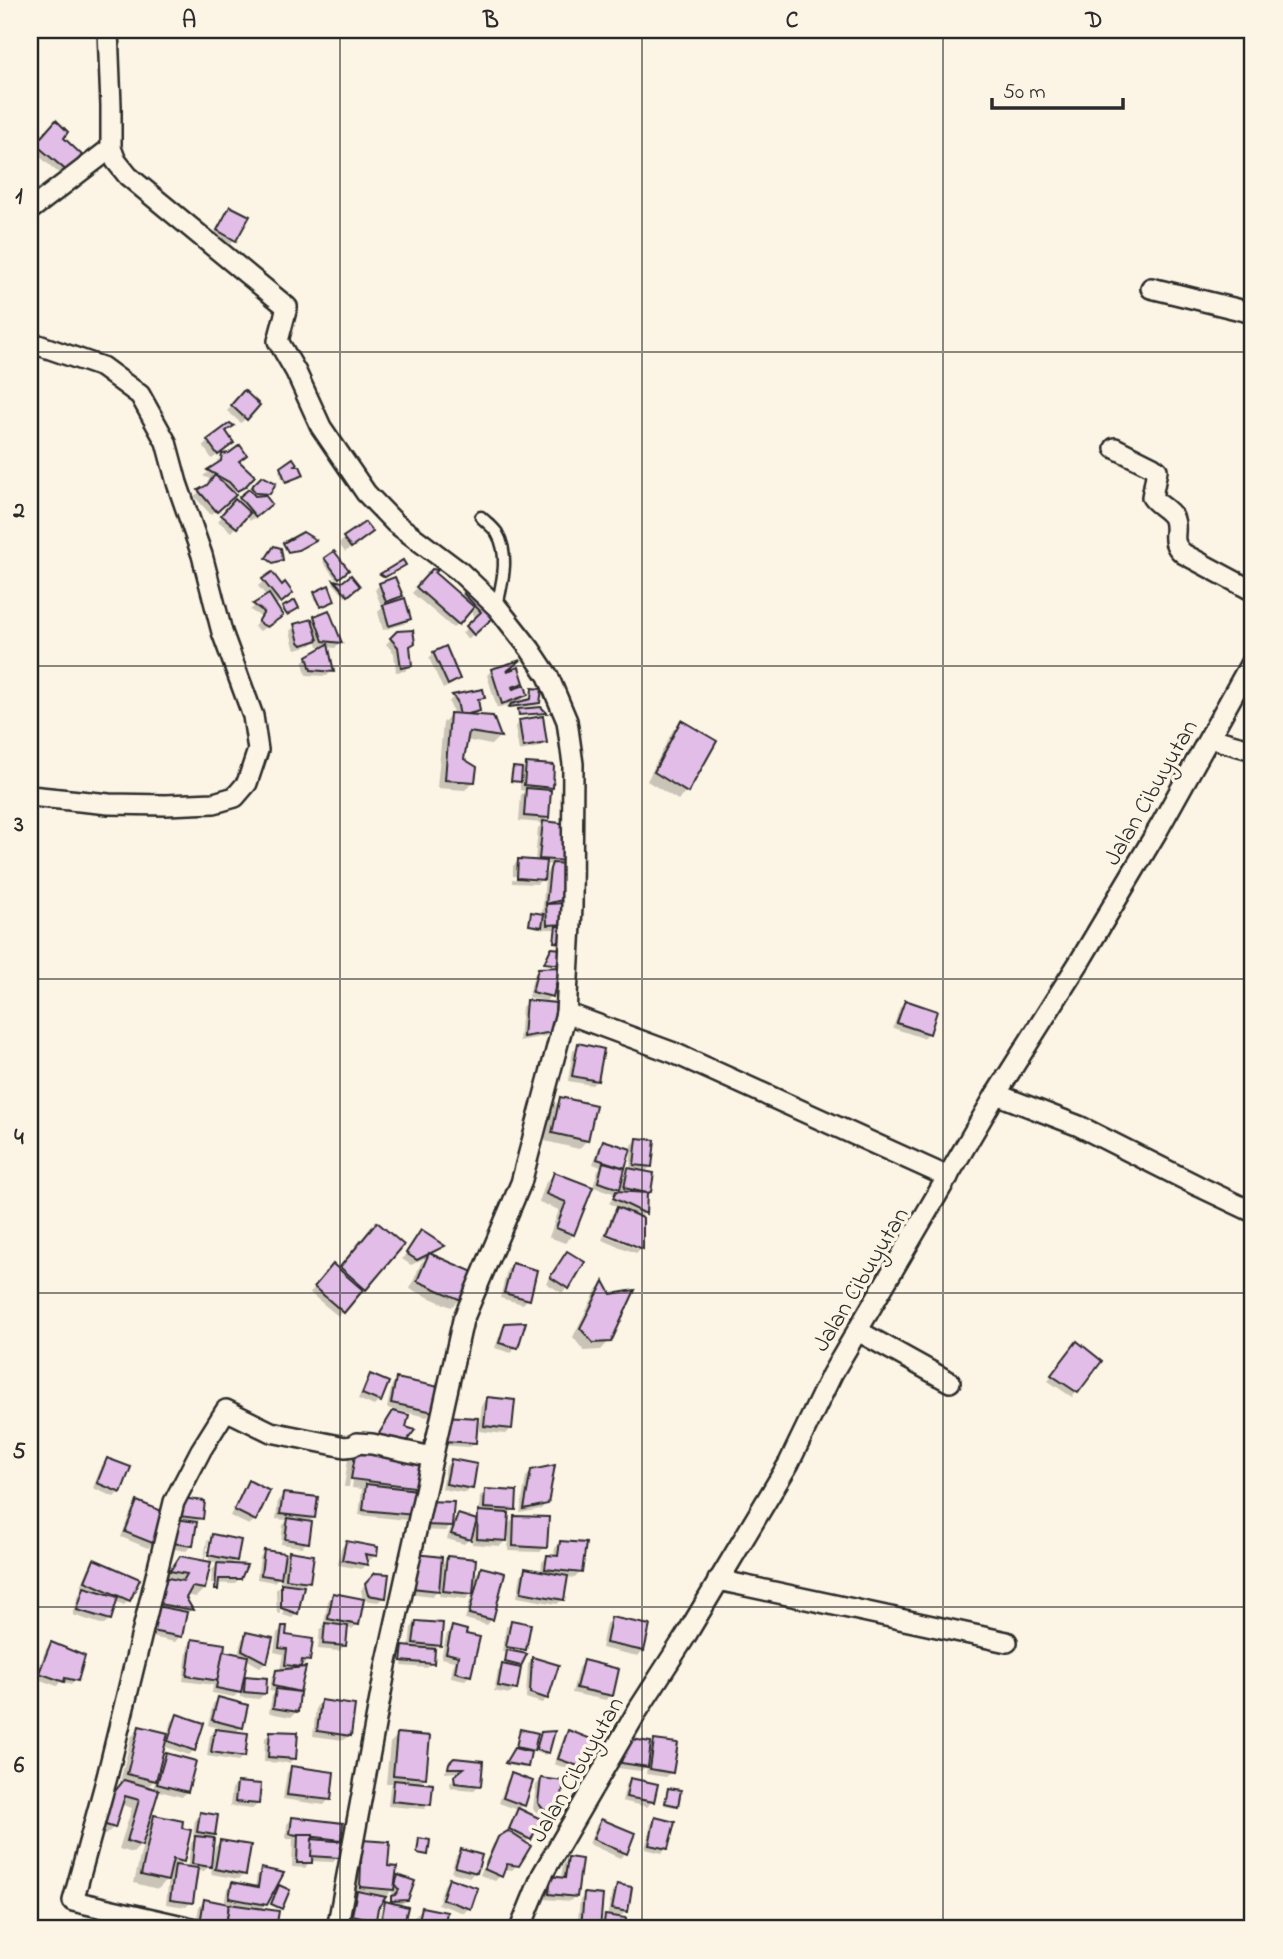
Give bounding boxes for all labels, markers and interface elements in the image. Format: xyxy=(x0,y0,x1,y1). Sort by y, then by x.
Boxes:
text: A xyxy=(182,5,196,38)
text: B xyxy=(482,5,499,38)
text: C xyxy=(786,5,799,38)
text: D xyxy=(1085,5,1102,38)
scale bar xyxy=(992,66,1124,110)
text: 50 m xyxy=(1003,78,1046,108)
text: 1 xyxy=(15,181,23,214)
text: 2 xyxy=(12,495,25,528)
street label: Jalan Cibuyutan xyxy=(1096,714,1209,873)
text: 3 xyxy=(13,809,24,842)
text: 4 xyxy=(14,1122,24,1155)
street label: Jalan Cibuyutan xyxy=(805,1201,920,1360)
text: 5 xyxy=(12,1436,26,1469)
street label: Jalan Cibuyutan xyxy=(522,1691,635,1850)
text: 6 xyxy=(14,1750,25,1783)

